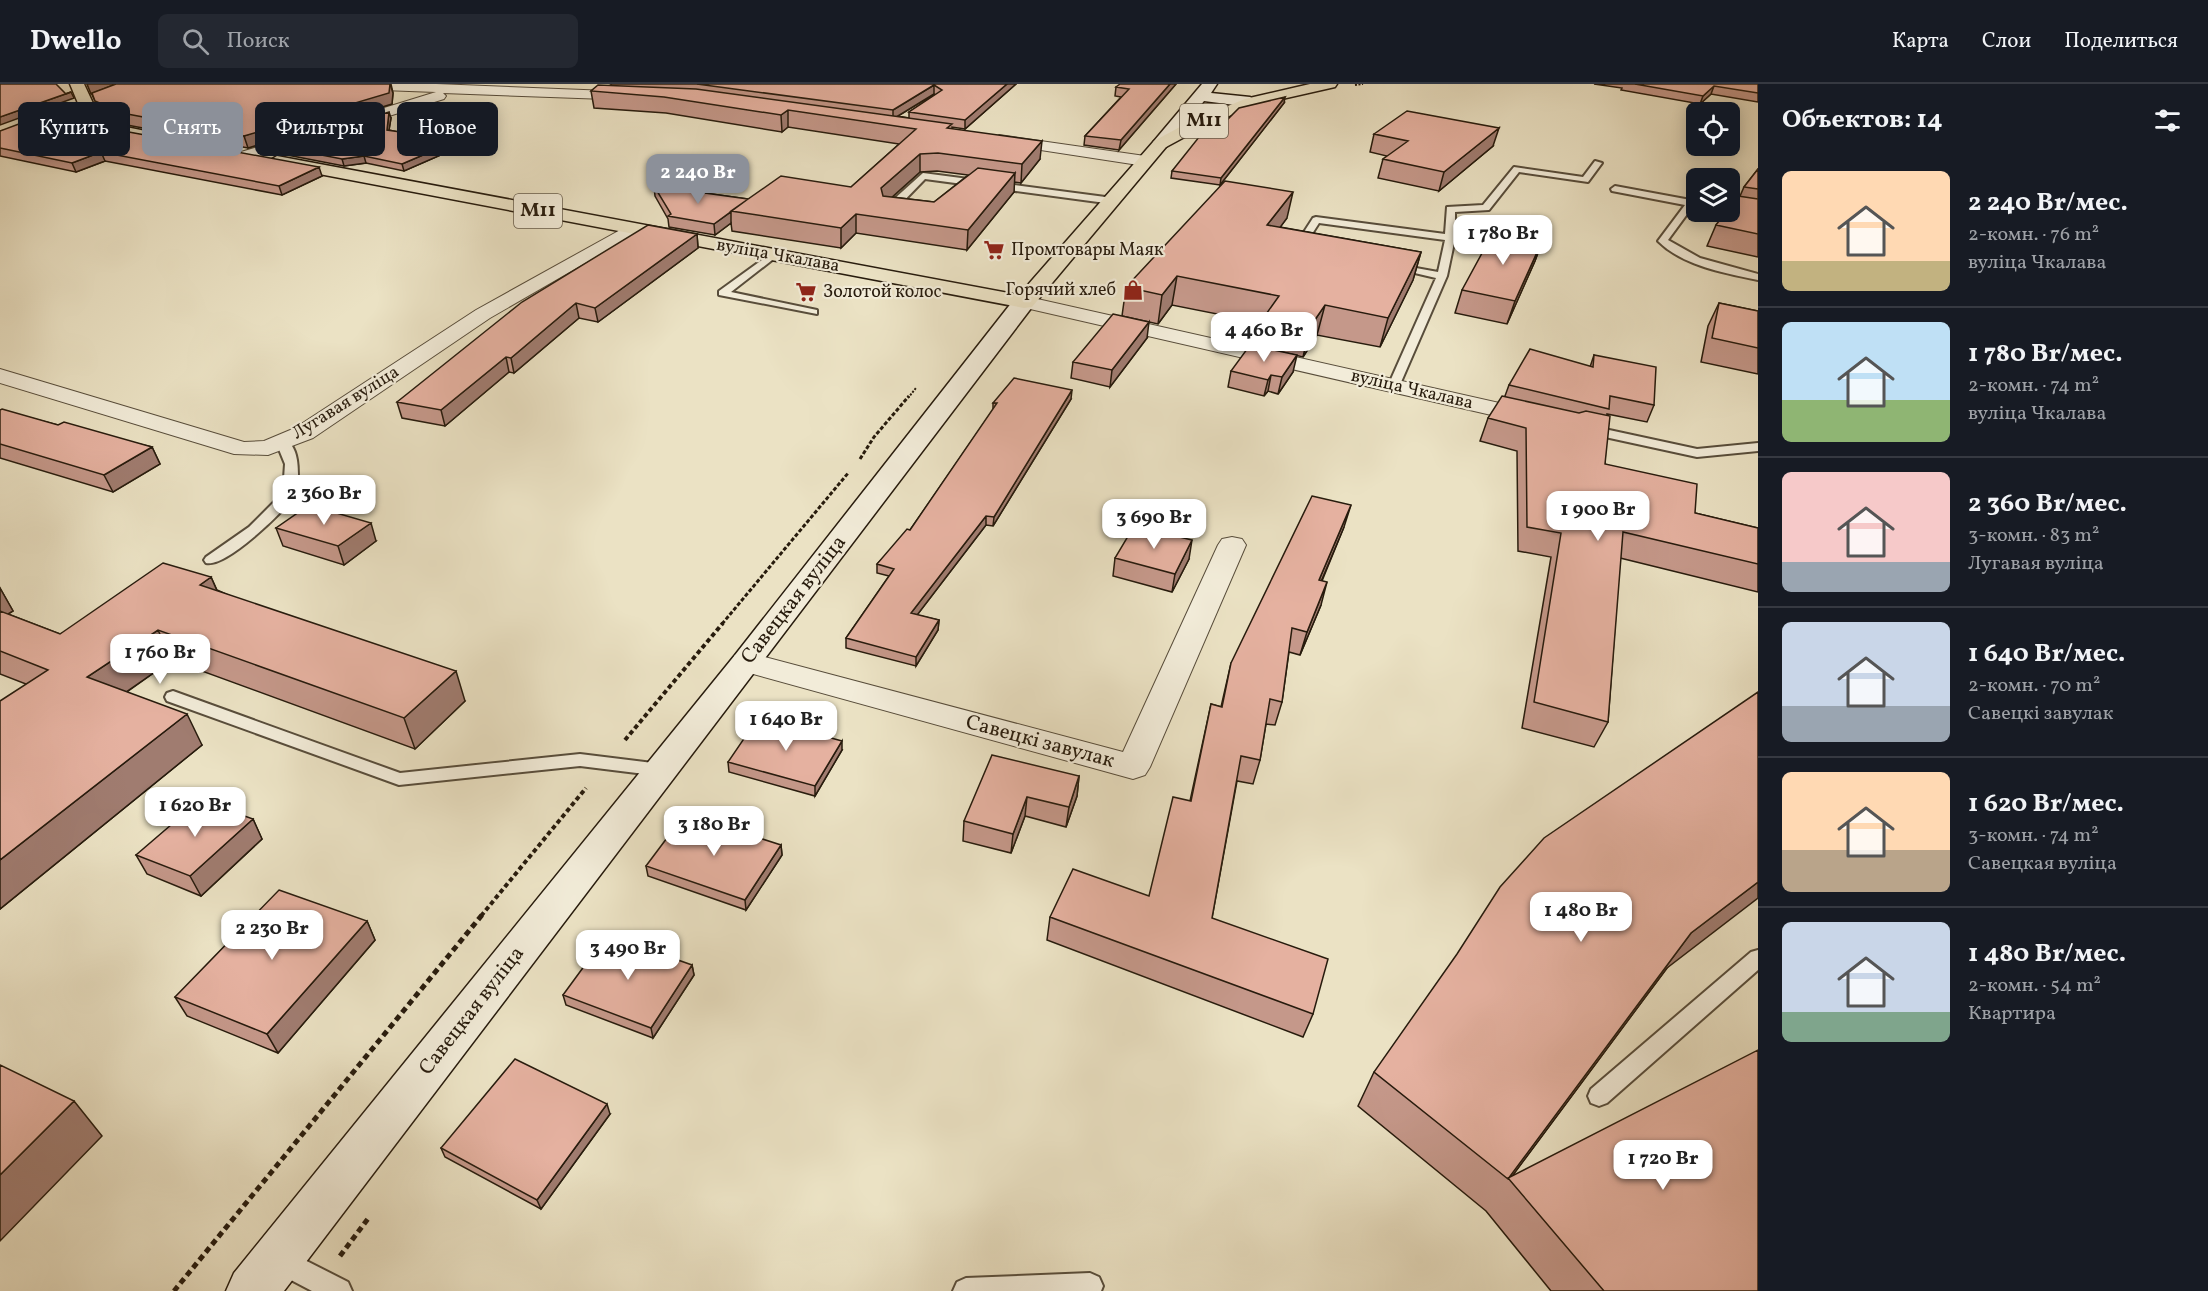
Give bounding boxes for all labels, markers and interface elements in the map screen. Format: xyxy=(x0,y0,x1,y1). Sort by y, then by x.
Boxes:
search box xyxy=(158,14,578,68)
text: Dwello xyxy=(30,22,122,61)
icon: search xyxy=(179,25,212,58)
text: Поиск xyxy=(227,26,290,57)
text: Карта xyxy=(1892,27,1949,56)
text: Слои xyxy=(1982,27,2031,56)
text: Поделиться xyxy=(2064,27,2178,56)
chip: Купить xyxy=(18,102,130,156)
chip: Снять xyxy=(142,102,243,156)
chip: Фильтры xyxy=(255,102,385,156)
chip: Новое xyxy=(397,102,498,156)
map controls xyxy=(1686,102,1740,222)
button: locate xyxy=(1686,102,1740,156)
text: Объектов: 14 xyxy=(1782,102,1943,138)
road number: М11 xyxy=(1180,104,1228,138)
icon: filters xyxy=(2151,104,2184,137)
pin: 2 240 Br xyxy=(636,154,760,205)
text: 2 240 Br xyxy=(660,159,736,187)
button: layers xyxy=(1686,168,1740,222)
text: 2 240 Br/мес. xyxy=(1968,185,2128,221)
road number: М11 xyxy=(514,194,562,228)
icon: home xyxy=(1830,195,1902,267)
pin: 1 780 Br xyxy=(1441,215,1565,266)
text: 1 780 Br xyxy=(1467,220,1539,248)
text: 2-комн. · 76 m² xyxy=(1968,221,2099,249)
street label: вуліца Чкалава xyxy=(714,233,842,279)
supermarket icon: Промтовары Маяк xyxy=(982,238,1006,262)
place label: Промтовары Маяк xyxy=(1011,238,1164,263)
text: вуліца Чкалава xyxy=(1968,249,2106,277)
place label: Горячий хлеб xyxy=(1006,278,1116,303)
shop icon: Горячий хлеб xyxy=(1121,278,1145,302)
supermarket icon: Золотой колос xyxy=(794,280,818,304)
place label: Золотой колос xyxy=(823,280,942,305)
pin: 4 460 Br xyxy=(1202,312,1326,363)
text: 4 460 Br xyxy=(1225,317,1303,345)
text: 1 780 Br/мес. xyxy=(1968,336,2123,372)
icon: home xyxy=(1830,346,1902,418)
street label: Лугавая вуліца xyxy=(288,360,404,446)
street label: вуліца Чкалава xyxy=(1348,364,1476,416)
text: 2-комн. · 74 m² xyxy=(1968,372,2099,400)
text: вуліца Чкалава xyxy=(1968,400,2106,428)
pin: 2 360 Br xyxy=(262,475,386,526)
text: 2 360 Br xyxy=(287,480,361,508)
text: 2 360 Br/мес. xyxy=(1968,486,2127,522)
pin: 1 900 Br xyxy=(1536,491,1660,542)
text: 1 900 Br xyxy=(1560,496,1636,524)
icon: home xyxy=(1830,496,1902,568)
pin: 3 690 Br xyxy=(1092,499,1216,550)
text: 3 690 Br xyxy=(1116,504,1192,532)
text: 3-комн. · 83 m² xyxy=(1968,522,2099,550)
street label: Савецкая вуліца xyxy=(734,529,854,671)
text: Лугавая вуліца xyxy=(1968,550,2104,578)
pin: 1 760 Br xyxy=(98,634,222,685)
text: 1 640 Br/мес. xyxy=(1968,636,2125,672)
text: 1 760 Br xyxy=(124,639,196,667)
icon: home xyxy=(1830,646,1902,718)
text: 2-комн. · 70 m² xyxy=(1968,672,2100,700)
text: Савецкі завулак xyxy=(1968,700,2113,728)
pin: 1 640 Br xyxy=(724,701,848,752)
text: 1 640 Br xyxy=(749,706,823,734)
street label: Савецкі завулак xyxy=(962,708,1118,776)
text: 1 620 Br/мес. xyxy=(1968,786,2124,822)
pin: 1 620 Br xyxy=(133,787,257,838)
text: 1 620 Br xyxy=(159,792,231,820)
icon: home xyxy=(1830,796,1902,868)
pin: 3 180 Br xyxy=(652,806,776,857)
text: 3 180 Br xyxy=(678,811,750,839)
text: 3-комн. · 74 m² xyxy=(1968,822,2099,850)
text: Савецкая вуліца xyxy=(1968,850,2117,878)
pin: 1 480 Br xyxy=(1519,892,1643,943)
text: 1 480 Br xyxy=(1544,897,1618,925)
pin: 2 230 Br xyxy=(210,910,334,961)
text: 2 230 Br xyxy=(235,915,309,943)
pin: 3 490 Br xyxy=(566,930,690,981)
text: 3 490 Br xyxy=(590,935,666,963)
text: 1 480 Br/мес. xyxy=(1968,936,2126,972)
street label: Савецкая вуліца xyxy=(412,940,532,1082)
icon: home xyxy=(1830,946,1902,1018)
text: 2-комн. · 54 m² xyxy=(1968,972,2101,1000)
text: Квартира xyxy=(1968,1000,2056,1028)
pin: 1 720 Br xyxy=(1601,1140,1725,1191)
text: 1 720 Br xyxy=(1628,1145,1698,1173)

